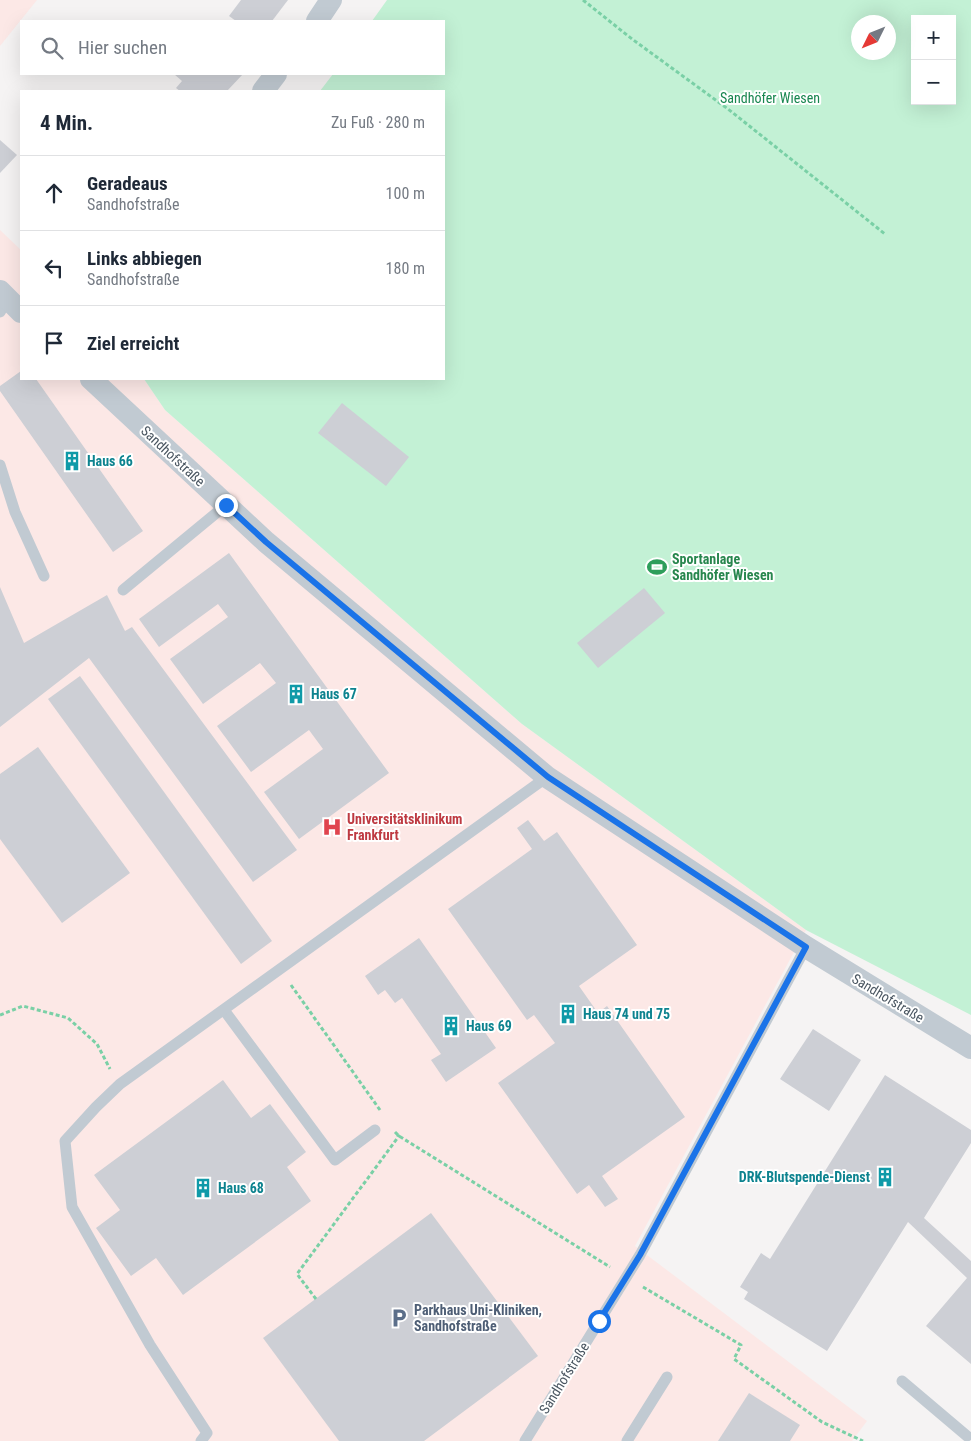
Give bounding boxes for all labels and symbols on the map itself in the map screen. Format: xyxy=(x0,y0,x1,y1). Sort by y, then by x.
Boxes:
north arrow xyxy=(851,15,896,60)
park label: Sandhöfer Wiesen xyxy=(720,90,820,106)
street label: Sandhofstraße xyxy=(138,423,208,490)
building icon: Haus 66 xyxy=(61,450,83,472)
place label: Haus 66 xyxy=(87,453,133,469)
route end xyxy=(215,494,238,517)
place label: Sportanlage Sandhöfer Wiesen xyxy=(672,551,774,583)
sports icon: Sportanlage Sandhöfer Wiesen xyxy=(646,556,668,578)
building icon: Haus 67 xyxy=(285,683,307,705)
place label: Haus 67 xyxy=(311,686,357,702)
place label: Universitätsklinikum Frankfurt xyxy=(347,811,463,843)
hospital icon: Universitätsklinikum Frankfurt xyxy=(321,816,343,838)
street label: Sandhofstraße xyxy=(849,970,927,1026)
building icon: Haus 74 und 75 xyxy=(557,1003,579,1025)
place label: Haus 74 und 75 xyxy=(583,1006,670,1022)
building icon: Haus 69 xyxy=(440,1015,462,1037)
place label: Haus 69 xyxy=(466,1018,512,1034)
building icon: DRK-Blutspende-Dienst xyxy=(874,1166,896,1188)
place label: DRK-Blutspende-Dienst xyxy=(739,1169,870,1185)
building icon: Haus 68 xyxy=(192,1177,214,1199)
place label: Haus 68 xyxy=(218,1180,264,1196)
place label: Parkhaus Uni-Kliniken, Sandhofstraße xyxy=(414,1302,542,1334)
parking icon: Parkhaus Uni-Kliniken, Sandhofstraße xyxy=(388,1307,410,1329)
route start xyxy=(588,1310,611,1333)
street label: Sandhofstraße xyxy=(536,1339,592,1417)

